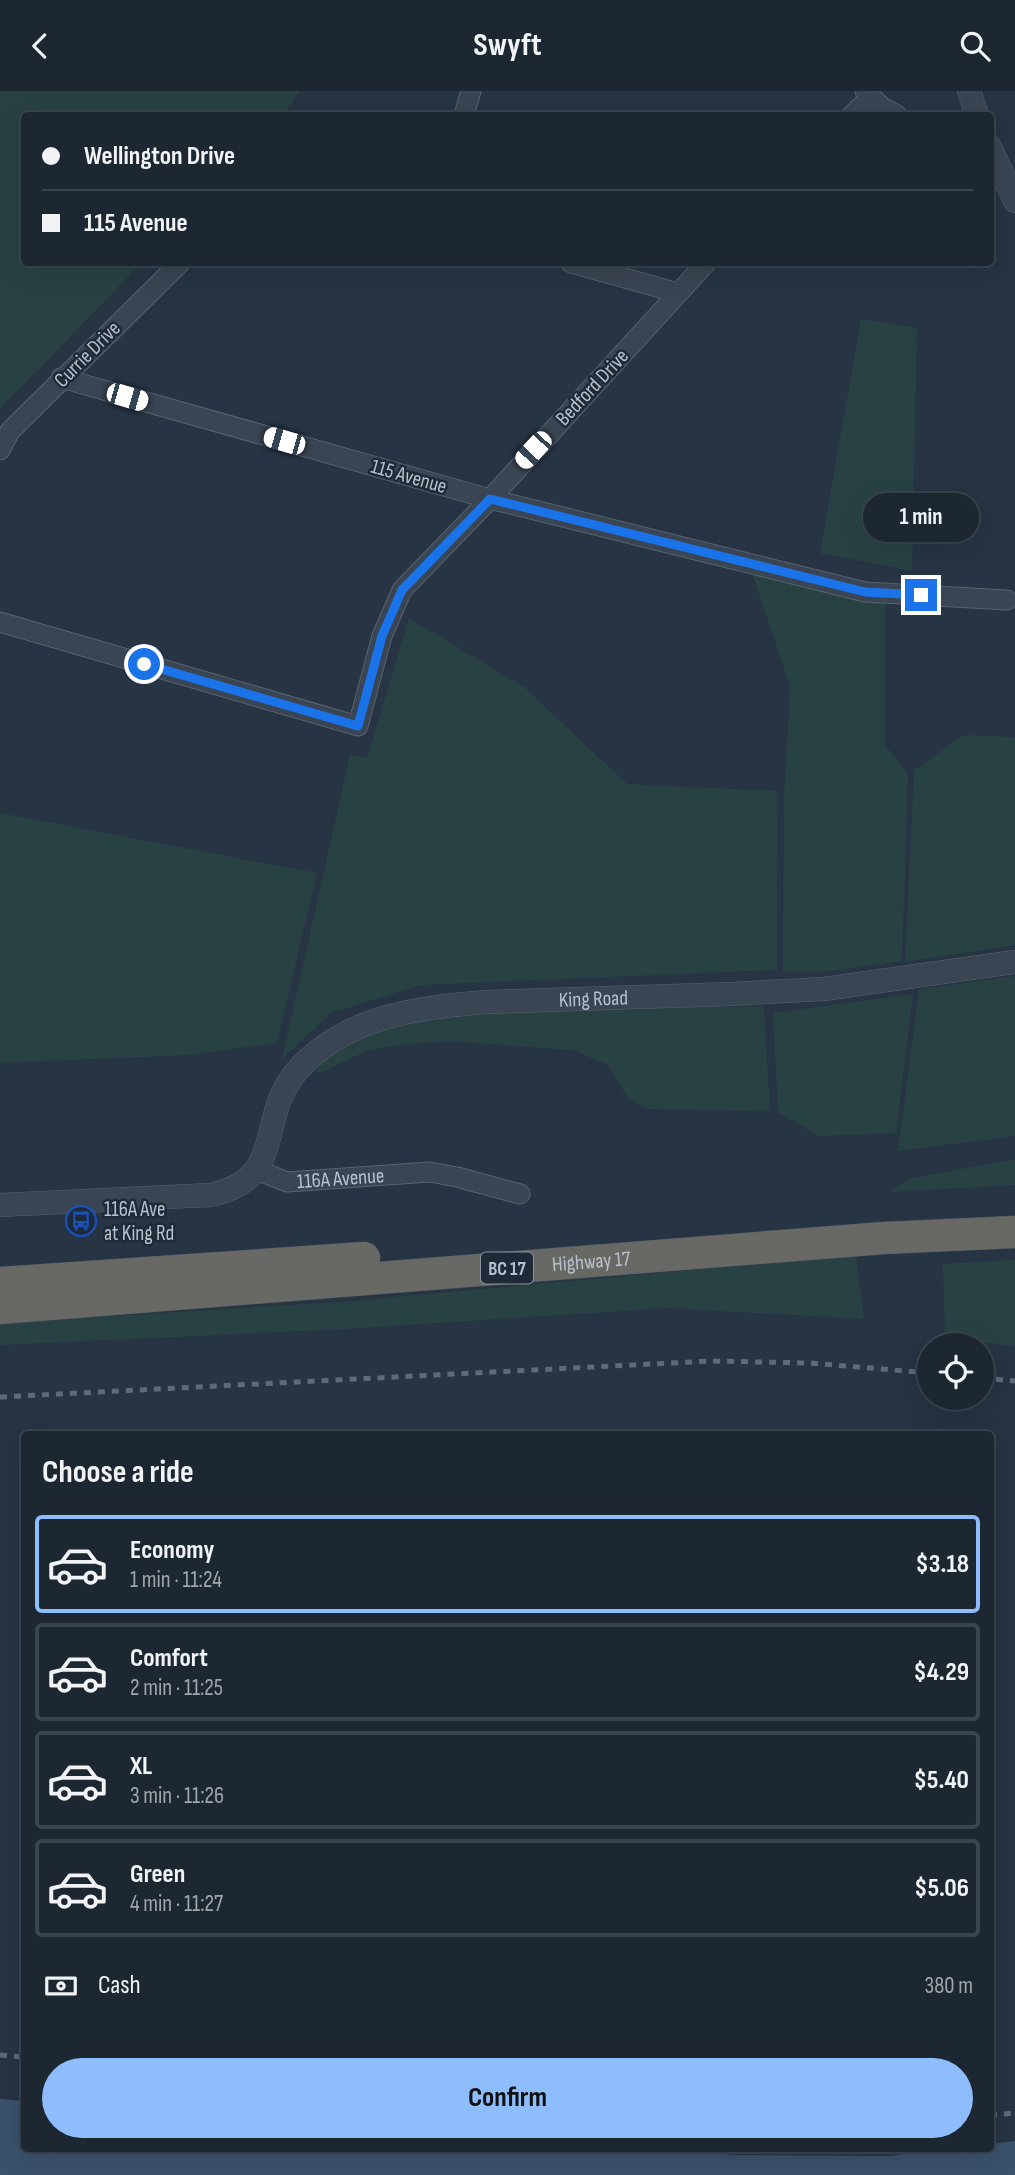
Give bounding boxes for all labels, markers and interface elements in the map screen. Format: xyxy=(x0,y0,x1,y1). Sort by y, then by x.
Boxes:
text: Swyft xyxy=(473,26,542,65)
icon: back xyxy=(21,27,59,65)
icon: search xyxy=(956,27,994,65)
text: Wellington Drive xyxy=(84,141,235,172)
text: 115 Avenue xyxy=(84,208,188,239)
street label: Currie Drive xyxy=(49,316,126,393)
street label: Bedford Drive xyxy=(551,344,634,431)
car xyxy=(104,381,151,413)
car xyxy=(261,425,308,457)
car xyxy=(511,427,556,473)
street label: 115 Avenue xyxy=(368,454,450,499)
callout: 1 min xyxy=(863,493,979,543)
text: 1 min xyxy=(900,503,942,531)
route end xyxy=(905,579,937,611)
route start xyxy=(128,648,160,680)
street label: King Road xyxy=(558,985,628,1013)
street label: 116A Avenue xyxy=(296,1163,385,1194)
place label: 116A Ave at King Rd xyxy=(104,1197,174,1246)
bus stop icon: 116A Ave at King Rd xyxy=(64,1204,98,1238)
street label: Highway 17 xyxy=(551,1246,632,1277)
road number: BC 17 xyxy=(481,1253,533,1283)
map controls xyxy=(917,1333,994,1410)
button: locate xyxy=(917,1333,994,1410)
text: Choose a ride xyxy=(42,1453,194,1492)
icon: car xyxy=(46,1533,109,1596)
text: Economy xyxy=(130,1535,214,1566)
text: $3.18 xyxy=(915,1549,969,1580)
text: 1 min · 11:24 xyxy=(130,1566,222,1594)
icon: car xyxy=(46,1641,109,1704)
text: Comfort xyxy=(130,1643,208,1674)
text: $4.29 xyxy=(913,1657,969,1688)
text: 2 min · 11:25 xyxy=(130,1674,223,1702)
icon: car xyxy=(46,1749,109,1812)
text: XL xyxy=(130,1751,152,1782)
text: $5.40 xyxy=(914,1765,969,1796)
text: 3 min · 11:26 xyxy=(130,1782,224,1810)
icon: car xyxy=(46,1857,109,1920)
text: Green xyxy=(130,1859,185,1890)
text: $5.06 xyxy=(914,1873,969,1904)
text: 4 min · 11:27 xyxy=(130,1890,223,1918)
icon: cash xyxy=(42,1967,80,2005)
text: Cash xyxy=(98,1970,141,2001)
text: 380 m xyxy=(925,1972,973,2000)
button: Confirm xyxy=(42,2058,973,2138)

